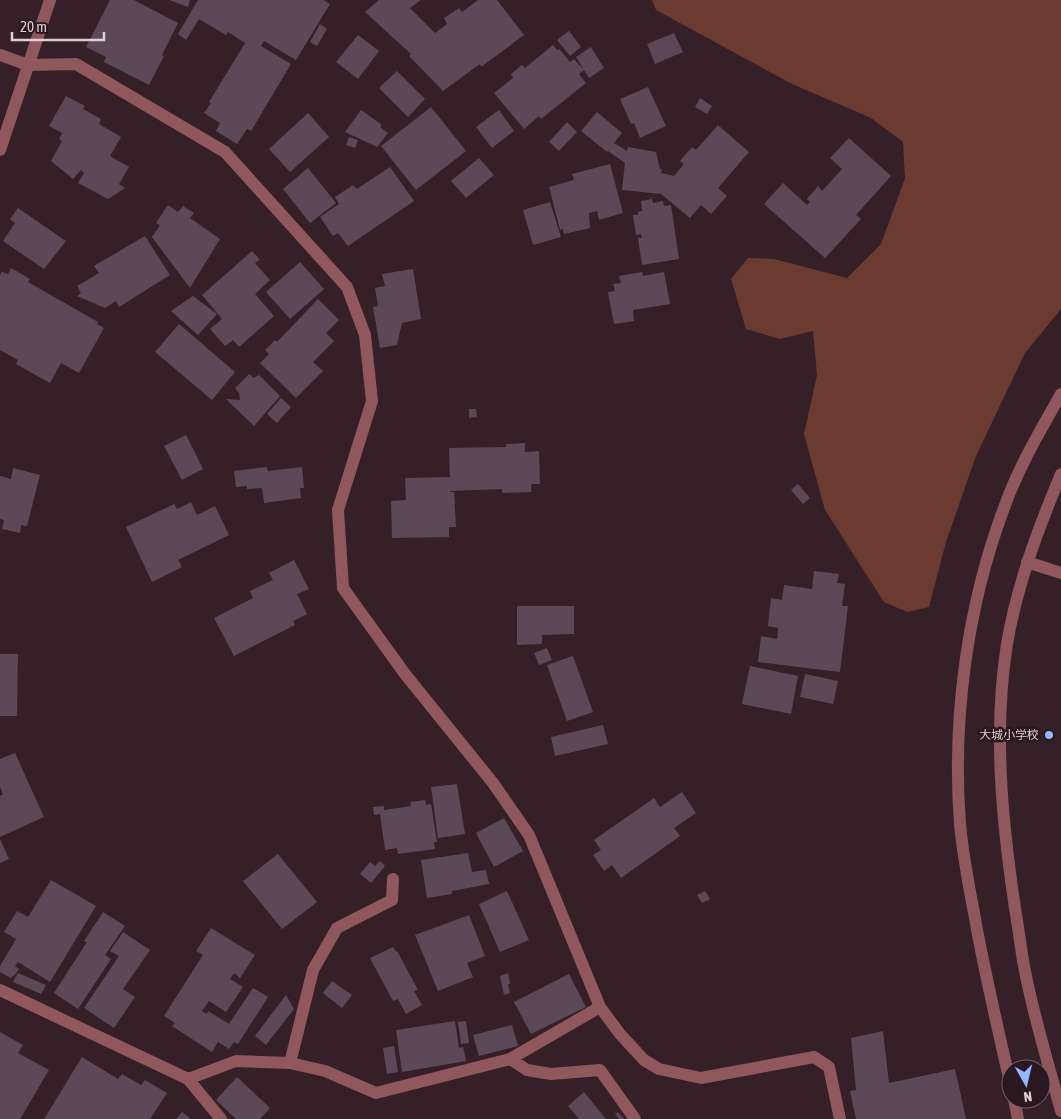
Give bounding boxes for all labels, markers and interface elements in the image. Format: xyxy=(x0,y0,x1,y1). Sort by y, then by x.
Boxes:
scale bar xyxy=(12,10,105,42)
text: 20 m xyxy=(20,18,47,35)
place label: 大城小学校 xyxy=(979,728,1039,742)
marker: 大城小学校 xyxy=(1043,729,1055,741)
north arrow xyxy=(1001,1059,1051,1109)
text: N xyxy=(1023,1088,1033,1105)

